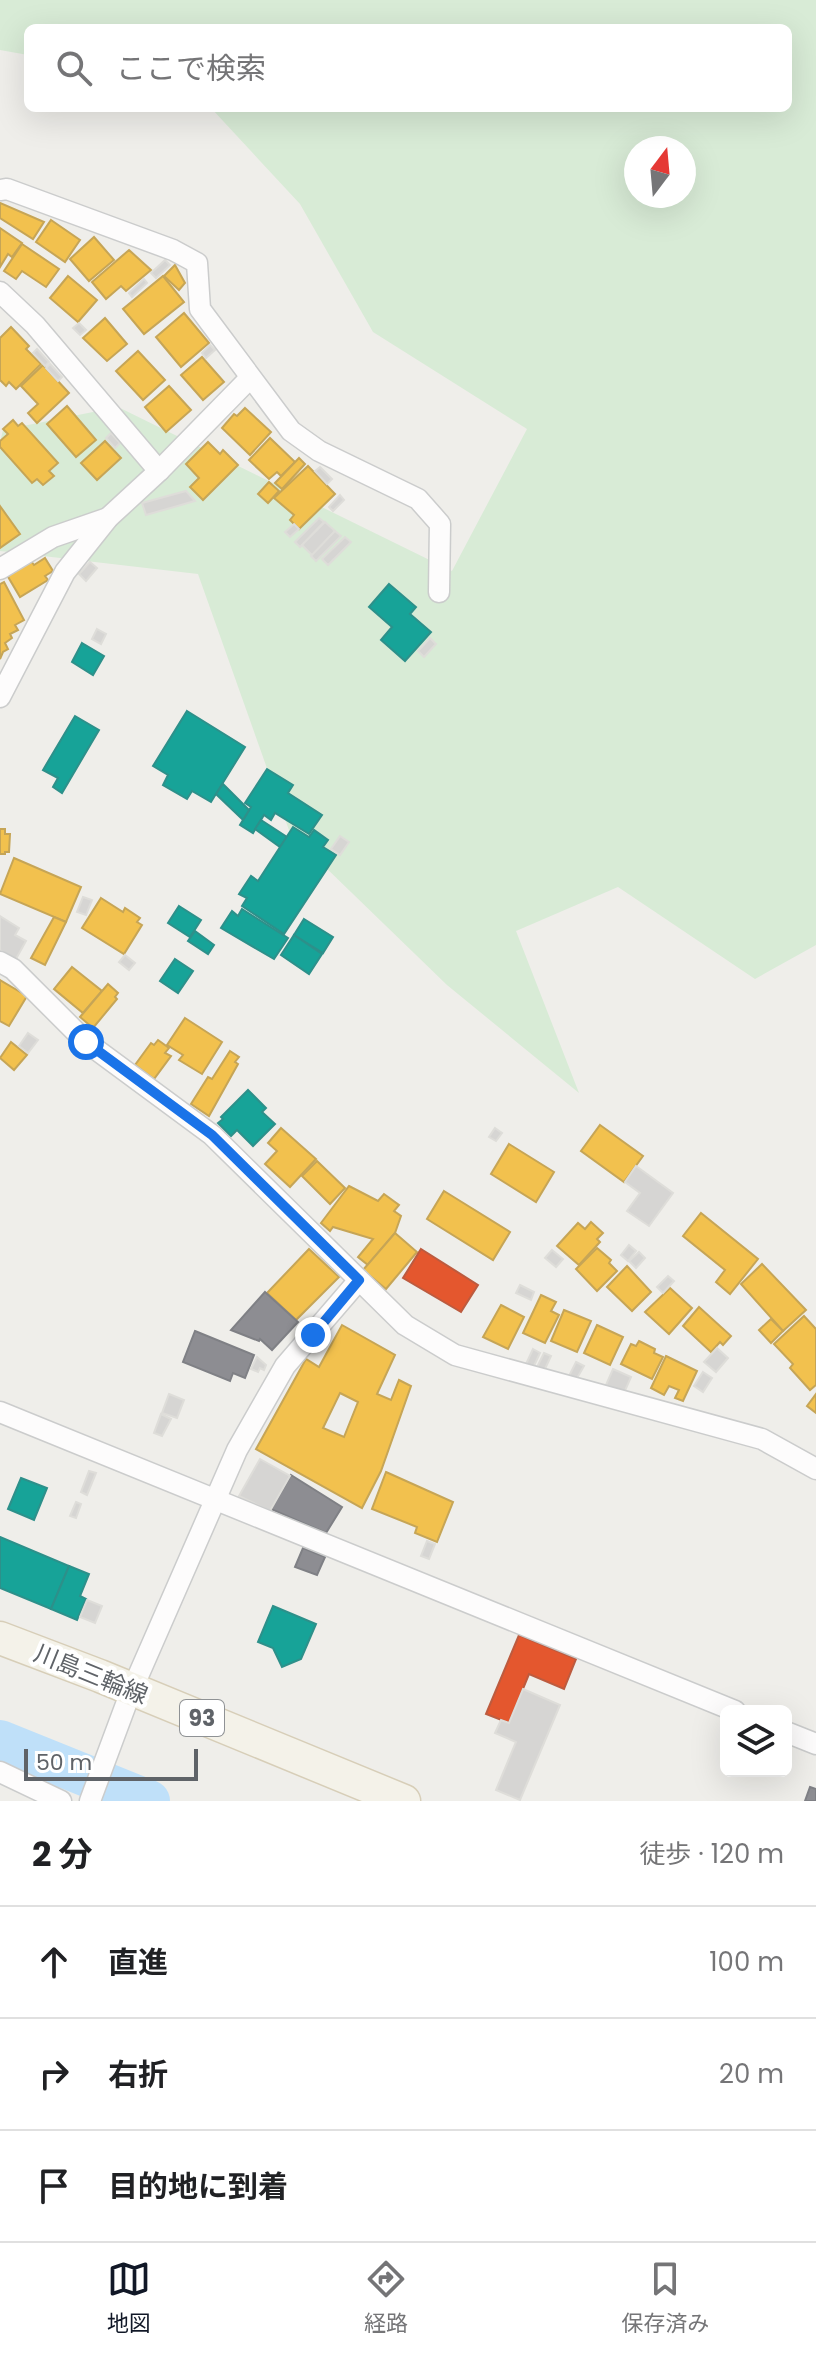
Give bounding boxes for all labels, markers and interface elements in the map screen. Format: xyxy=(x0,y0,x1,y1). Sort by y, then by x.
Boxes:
search box xyxy=(24,24,792,112)
icon: search xyxy=(52,46,96,90)
text: ここで検索 xyxy=(116,47,266,90)
north arrow xyxy=(624,136,696,208)
route start xyxy=(68,1024,104,1060)
route end xyxy=(295,1317,331,1353)
street label: 川島三輪線 xyxy=(29,1636,153,1712)
road number: 93 xyxy=(180,1700,224,1736)
map controls xyxy=(720,1705,792,1777)
button: layers xyxy=(720,1705,792,1777)
scale bar xyxy=(24,1745,198,1781)
text: 50 m xyxy=(36,1747,92,1778)
text: 2 分 xyxy=(32,1830,93,1878)
text: 徒歩 · 120 m xyxy=(639,1836,784,1872)
icon: ahead xyxy=(32,1940,76,1984)
text: 直進 xyxy=(108,1941,168,1984)
text: 100 m xyxy=(709,1944,784,1980)
icon: right xyxy=(32,2052,76,2096)
text: 右折 xyxy=(108,2053,168,2096)
text: 20 m xyxy=(719,2056,784,2092)
icon: arrive xyxy=(32,2164,76,2208)
text: 目的地に到着 xyxy=(108,2165,288,2208)
tab: 地図 xyxy=(107,2257,151,2340)
tab: 経路 xyxy=(364,2257,408,2340)
tab: 保存済み xyxy=(621,2257,709,2340)

